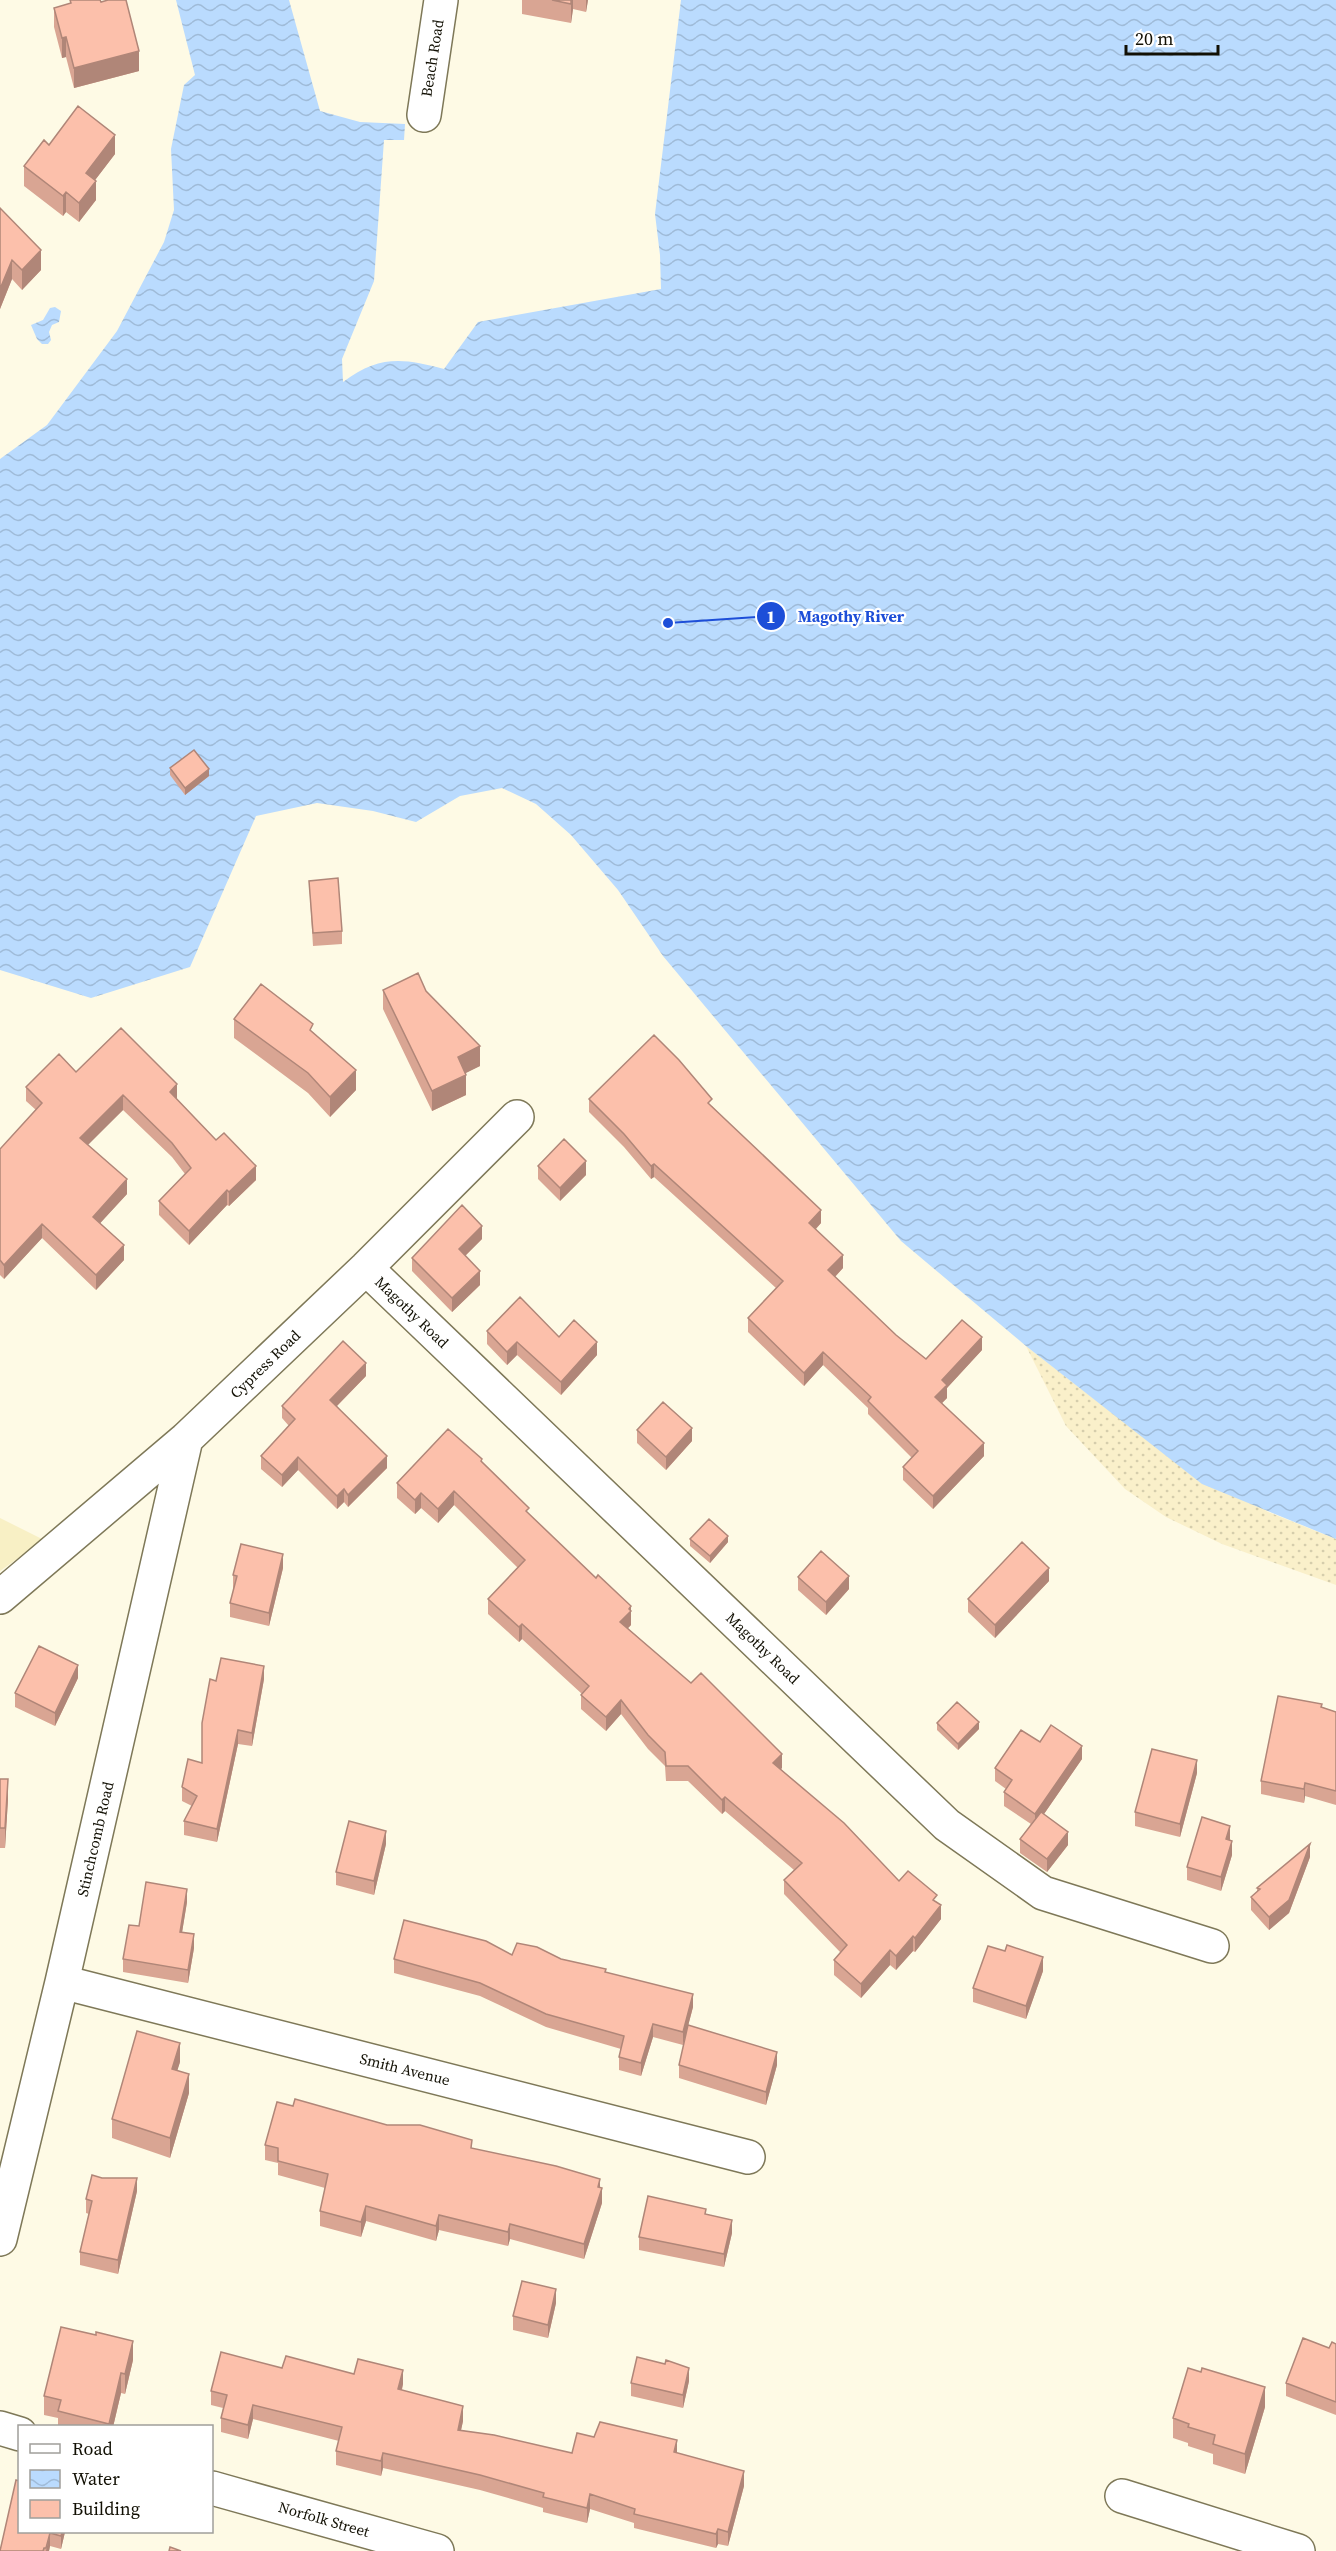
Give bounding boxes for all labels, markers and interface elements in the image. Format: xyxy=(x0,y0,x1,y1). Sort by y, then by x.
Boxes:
street label: Beach Road xyxy=(416,17,449,98)
scale bar xyxy=(1126,18,1218,56)
text: 20 m xyxy=(1135,26,1173,51)
callout: Magothy River xyxy=(756,599,916,633)
text: 1 xyxy=(766,604,776,629)
text: Magothy River xyxy=(798,605,905,627)
street label: Magothy Road xyxy=(371,1271,454,1353)
street label: Cypress Road xyxy=(225,1325,305,1403)
street label: Magothy Road xyxy=(722,1607,805,1689)
street label: Stinchcomb Road xyxy=(72,1779,119,1899)
street label: Smith Avenue xyxy=(358,2048,453,2090)
legend xyxy=(18,2425,213,2533)
text: Road xyxy=(72,2436,113,2461)
text: Water xyxy=(72,2466,120,2491)
text: Building xyxy=(72,2496,140,2521)
street label: Norfolk Street xyxy=(276,2496,372,2542)

